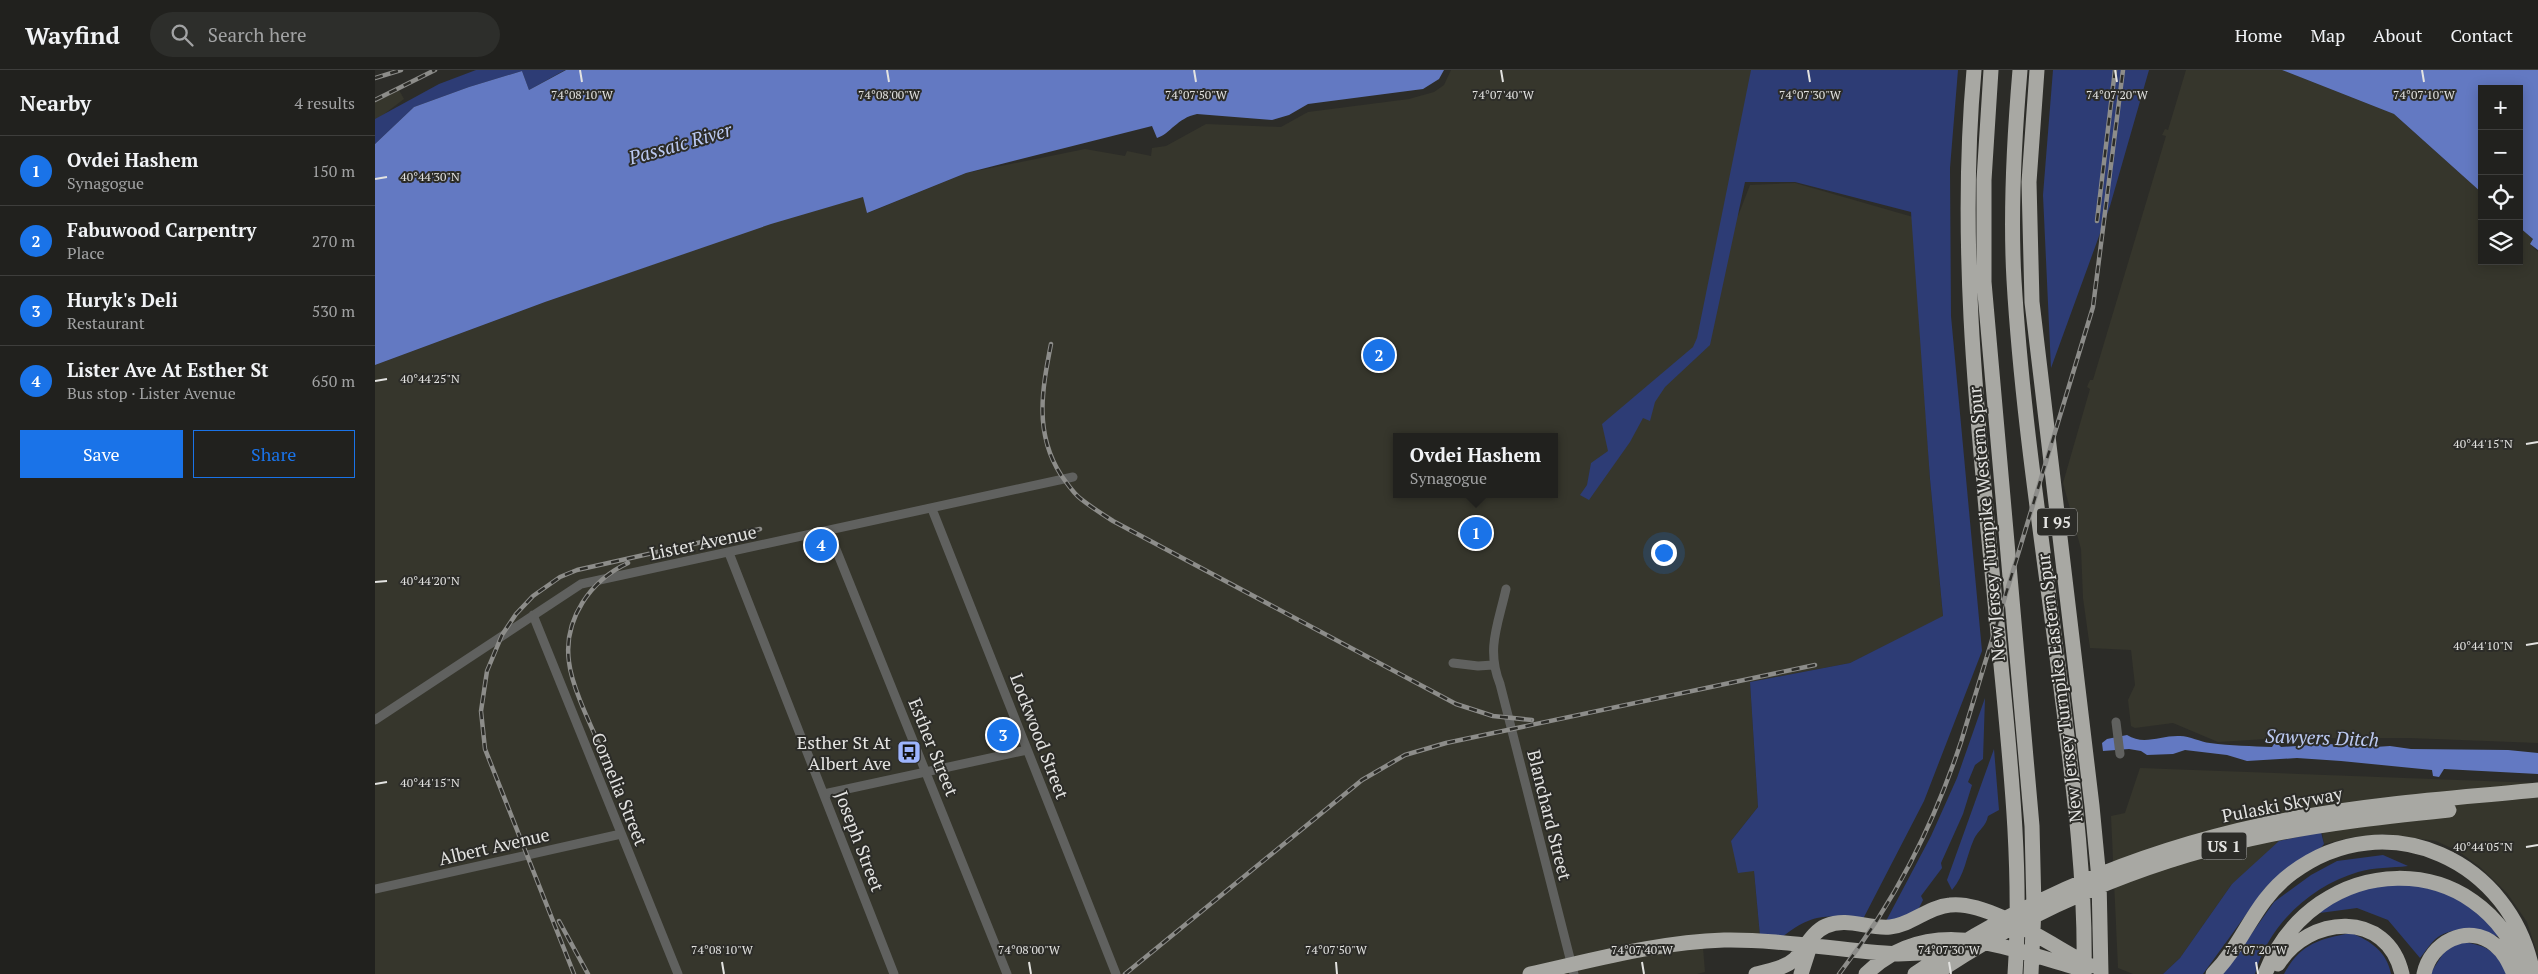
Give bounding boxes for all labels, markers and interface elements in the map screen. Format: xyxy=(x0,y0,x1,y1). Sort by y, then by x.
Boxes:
search box xyxy=(150,12,500,57)
text: Wayfind xyxy=(25,19,120,51)
icon: search xyxy=(168,21,196,49)
text: Search here xyxy=(208,22,307,47)
text: Home xyxy=(2235,23,2282,47)
text: Map xyxy=(2310,23,2345,47)
text: About xyxy=(2373,23,2422,47)
text: Contact xyxy=(2450,23,2513,47)
map controls xyxy=(2478,85,2523,265)
button: + xyxy=(2478,85,2523,130)
text: 74°08'10"W xyxy=(551,87,614,102)
text: 74°08'00"W xyxy=(858,87,921,102)
text: 74°07'50"W xyxy=(1165,87,1228,102)
text: 74°07'40"W xyxy=(1472,87,1535,102)
text: 74°07'30"W xyxy=(1779,87,1842,102)
text: 74°07'20"W xyxy=(2086,87,2149,102)
text: 74°07'10"W xyxy=(2393,87,2456,102)
text: Nearby xyxy=(20,89,91,117)
text: 4 results xyxy=(295,92,355,114)
water label: Passaic River xyxy=(625,116,735,170)
button: − xyxy=(2478,130,2523,175)
text: Ovdei Hashem xyxy=(67,147,198,172)
text: 1 xyxy=(31,160,41,182)
text: 150 m xyxy=(312,160,355,182)
text: 40°44'30"N xyxy=(400,169,460,184)
text: Synagogue xyxy=(67,172,144,194)
button: locate xyxy=(2478,175,2523,220)
text: Fabuwood Carpentry xyxy=(67,217,256,242)
button: layers xyxy=(2478,220,2523,265)
text: 2 xyxy=(31,230,41,252)
text: 270 m xyxy=(312,230,355,252)
text: Place xyxy=(67,242,105,264)
text: Huryk's Deli xyxy=(67,287,178,312)
text: 3 xyxy=(31,300,41,322)
text: 530 m xyxy=(312,300,355,322)
text: Restaurant xyxy=(67,312,145,334)
pin: 2 xyxy=(1363,336,1395,374)
text: Lister Ave At Esther St xyxy=(67,357,269,382)
text: 4 xyxy=(31,370,41,392)
text: 650 m xyxy=(312,370,355,392)
text: 40°44'25"N xyxy=(400,371,460,386)
text: Bus stop · Lister Avenue xyxy=(67,382,236,404)
street label: New Jersey Turnpike Western Spur xyxy=(1962,386,2010,662)
button: Save xyxy=(20,430,183,478)
button: Share xyxy=(193,430,355,478)
popup xyxy=(1393,433,1558,498)
text: 40°44'15"N xyxy=(2453,436,2513,451)
text: Ovdei Hashem xyxy=(1410,442,1541,467)
text: Synagogue xyxy=(1410,467,1487,489)
road number: I 95 xyxy=(2037,508,2077,536)
pin: 1 xyxy=(1460,514,1492,552)
street label: Lister Avenue xyxy=(647,519,759,565)
pin: 4 xyxy=(805,526,837,564)
your location xyxy=(1651,540,1677,566)
street label: New Jersey Turnpike Eastern Spur xyxy=(2031,552,2087,824)
text: 40°44'20"N xyxy=(400,573,460,588)
text: 40°44'10"N xyxy=(2453,638,2513,653)
street label: Lockwood Street xyxy=(1005,670,1075,803)
street label: Esther Street xyxy=(903,694,965,800)
pin: 3 xyxy=(987,716,1019,754)
water label: Sawyers Ditch xyxy=(2265,723,2379,751)
street label: Cornelia Street xyxy=(586,729,654,849)
place label: Esther St At Albert Ave xyxy=(797,730,891,775)
bus stop icon: Esther St At Albert Ave xyxy=(896,739,922,765)
street label: Blanchard Street xyxy=(1522,747,1578,883)
text: 40°44'15"N xyxy=(400,775,460,790)
street label: Pulaski Skyway xyxy=(2220,780,2345,827)
street label: Joseph Street xyxy=(830,787,890,895)
street label: Albert Avenue xyxy=(436,822,552,870)
road number: US 1 xyxy=(2201,832,2247,859)
text: 40°44'05"N xyxy=(2453,839,2513,854)
text: 74°08'10"W xyxy=(691,942,754,957)
text: 74°08'00"W xyxy=(998,942,1061,957)
text: 74°07'50"W xyxy=(1305,942,1368,957)
text: 74°07'40"W xyxy=(1611,942,1674,957)
text: 74°07'30"W xyxy=(1918,942,1981,957)
text: 74°07'20"W xyxy=(2225,942,2288,957)

